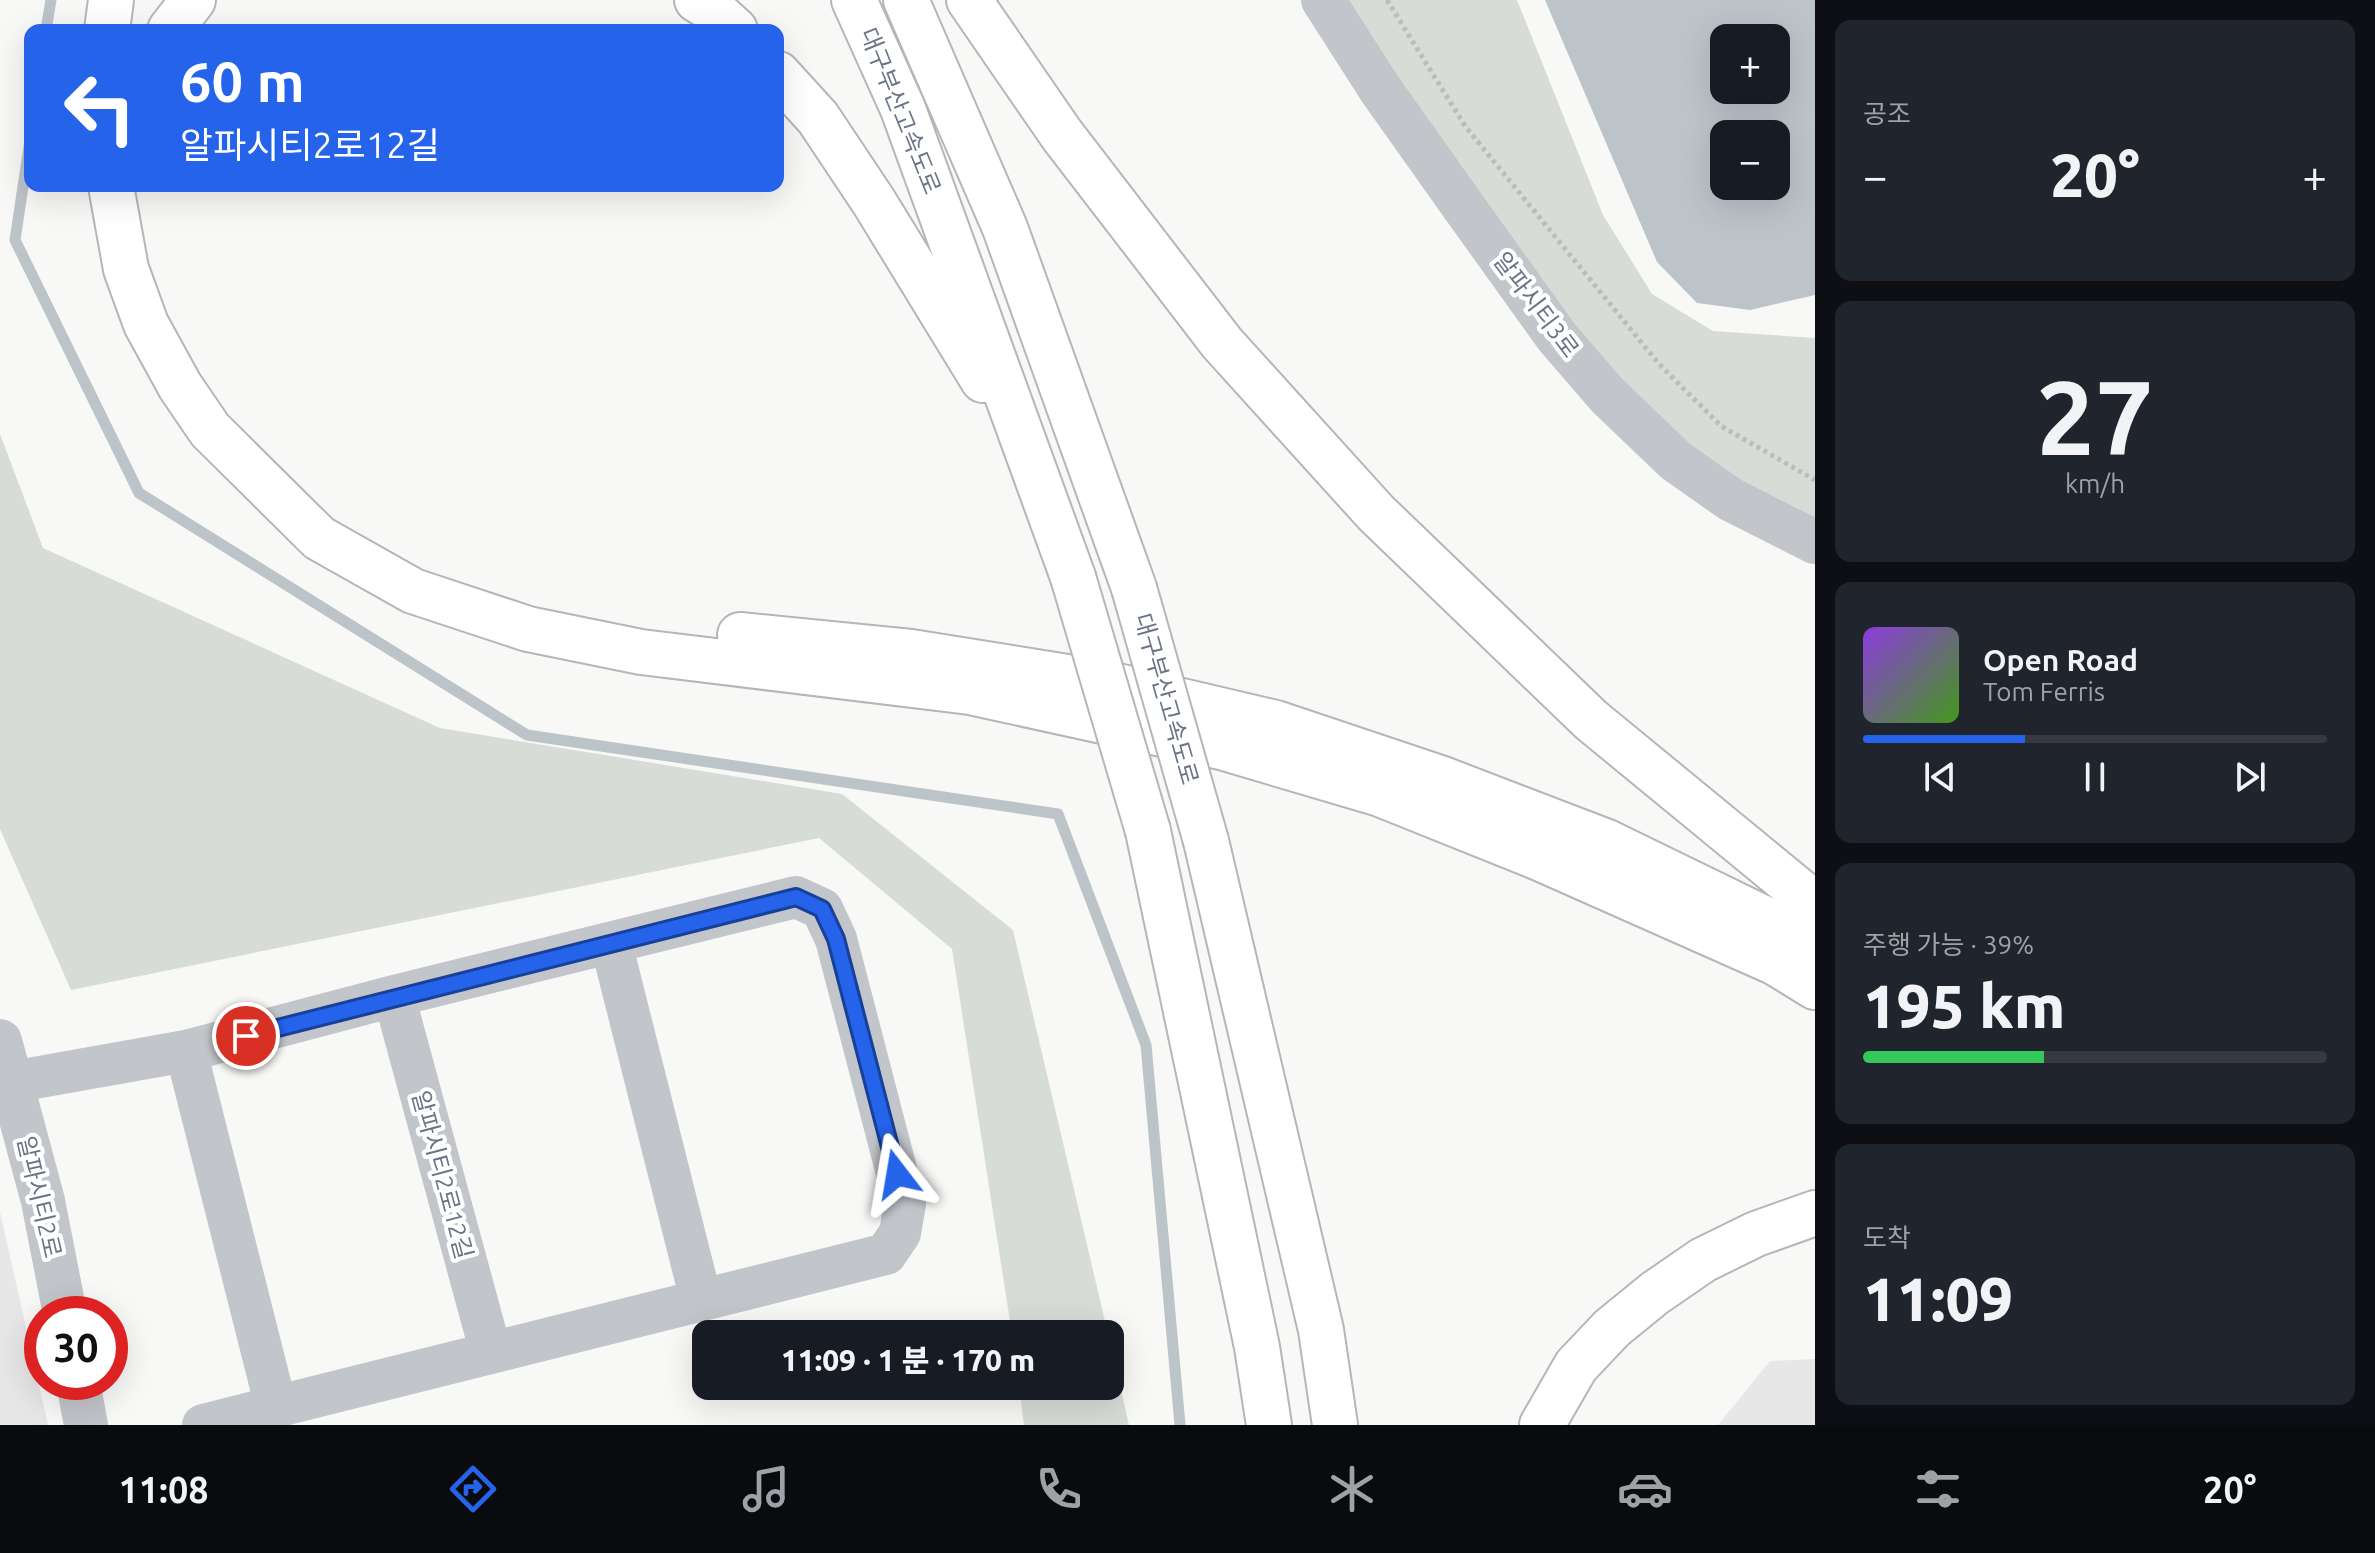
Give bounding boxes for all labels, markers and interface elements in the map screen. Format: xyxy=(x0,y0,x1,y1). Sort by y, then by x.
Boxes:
street label: 대구부산고속도로 xyxy=(855,24,946,198)
map controls xyxy=(1710,24,1790,200)
button: + xyxy=(1710,24,1790,104)
text: 60 m xyxy=(180,50,305,113)
icon: left xyxy=(48,56,152,160)
text: 공조 xyxy=(1863,99,1911,128)
button: − xyxy=(1710,120,1790,200)
text: 알파시티2로12길 xyxy=(180,124,440,165)
text: 20° xyxy=(2050,141,2140,208)
text: − xyxy=(1863,151,1888,200)
text: + xyxy=(2302,151,2327,200)
street label: 알파시티3로 xyxy=(1488,247,1584,362)
text: 27 xyxy=(2036,358,2154,475)
text: km/h xyxy=(2065,469,2125,498)
street label: 대구부산고속도로 xyxy=(1129,610,1204,787)
text: Open Road xyxy=(1983,643,2138,677)
text: Tom Ferris xyxy=(1983,677,2105,706)
icon: previous xyxy=(1918,755,1962,799)
icon: pause xyxy=(2073,755,2117,799)
icon: next xyxy=(2228,755,2272,799)
text: 주행 가능 · 39% xyxy=(1863,930,2034,959)
text: 195 km xyxy=(1863,972,2065,1039)
pin xyxy=(212,1002,280,1070)
icon: arrive xyxy=(224,1014,268,1058)
street label: 알파시티2로12길 xyxy=(407,1088,478,1262)
position arrow xyxy=(855,1132,939,1216)
street label: 알파시티2로 xyxy=(12,1133,67,1260)
text: 도착 xyxy=(1863,1223,1911,1252)
text: 11:09 xyxy=(1863,1265,2013,1332)
speed limit sign: 30 xyxy=(24,1296,128,1400)
text: 11:09 · 1 분 · 170 m xyxy=(781,1343,1035,1377)
icon: directions xyxy=(445,1461,501,1517)
icon: music xyxy=(738,1461,794,1517)
icon: phone xyxy=(1031,1461,1087,1517)
icon: climate xyxy=(1324,1461,1380,1517)
icon: car xyxy=(1617,1461,1673,1517)
icon: filters xyxy=(1910,1461,1966,1517)
text: 11:08 xyxy=(118,1469,209,1510)
text: 20° xyxy=(2203,1469,2256,1510)

